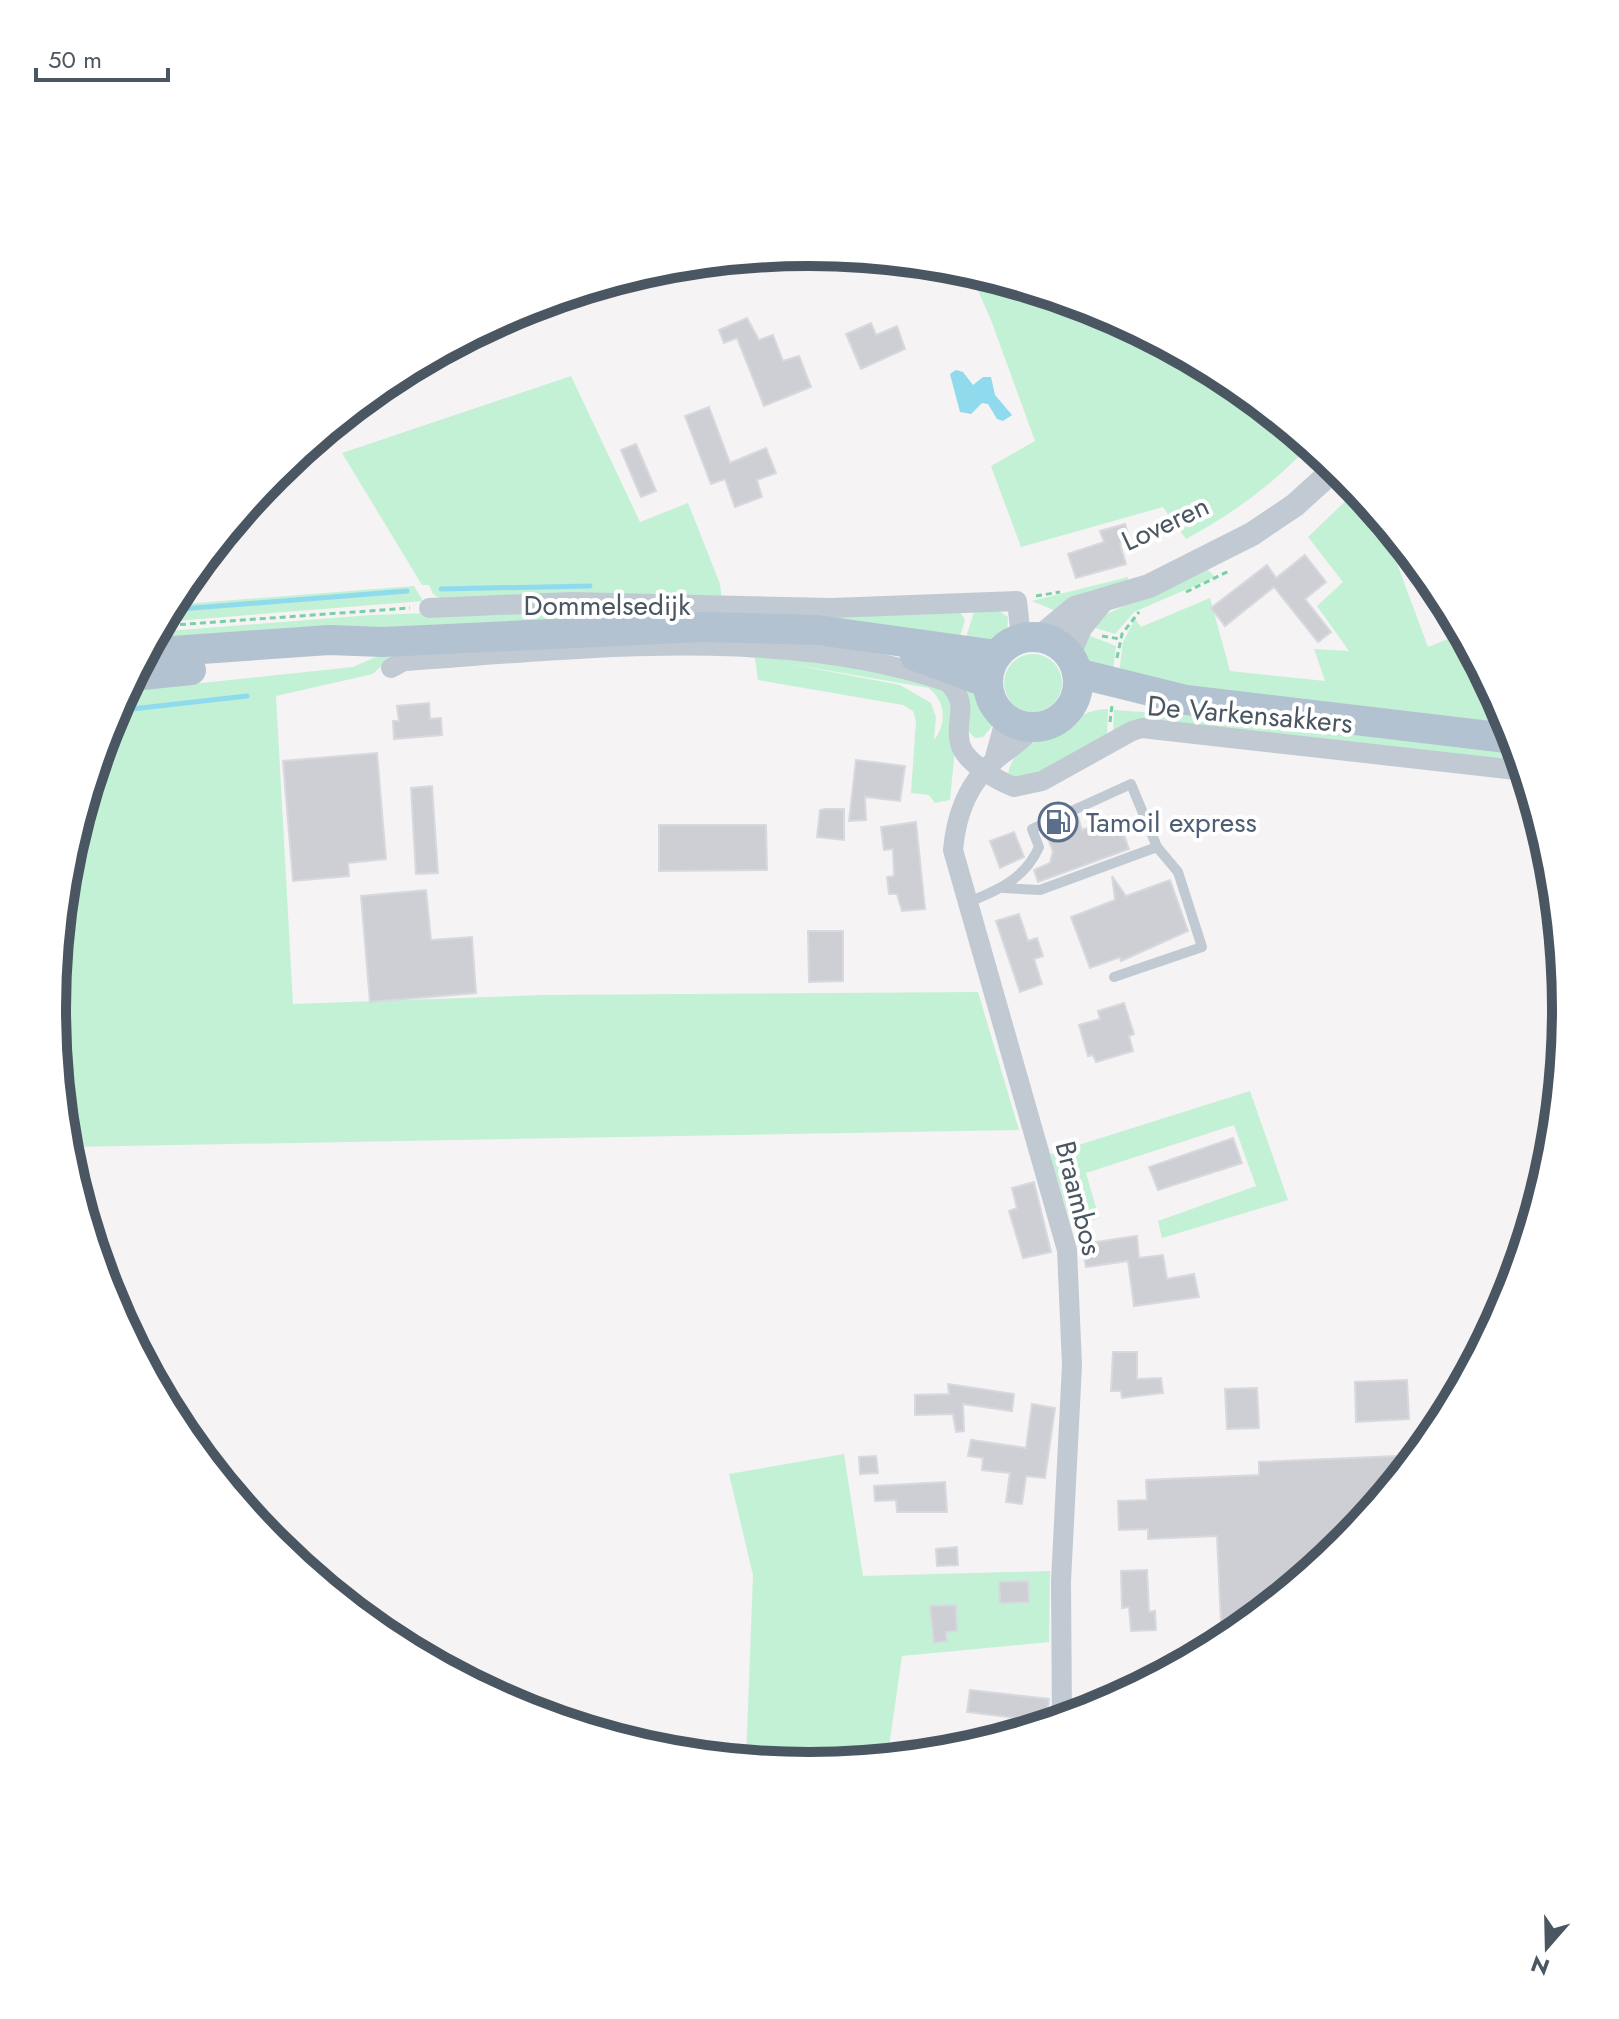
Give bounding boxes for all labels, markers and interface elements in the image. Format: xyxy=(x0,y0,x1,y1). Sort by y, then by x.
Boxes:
scale bar xyxy=(36,32,168,82)
text: 50 m xyxy=(48,42,102,77)
street label: Loveren xyxy=(1115,485,1216,561)
street label: Dommelsedijk xyxy=(523,585,691,626)
street label: De Varkensakkers xyxy=(1146,685,1354,744)
fuel station icon: Tamoil express xyxy=(1037,801,1079,843)
place label: Tamoil express xyxy=(1086,802,1257,843)
street label: Braambos xyxy=(1045,1137,1113,1260)
north arrow xyxy=(1507,1907,1587,1987)
text: N xyxy=(1526,1948,1554,1984)

